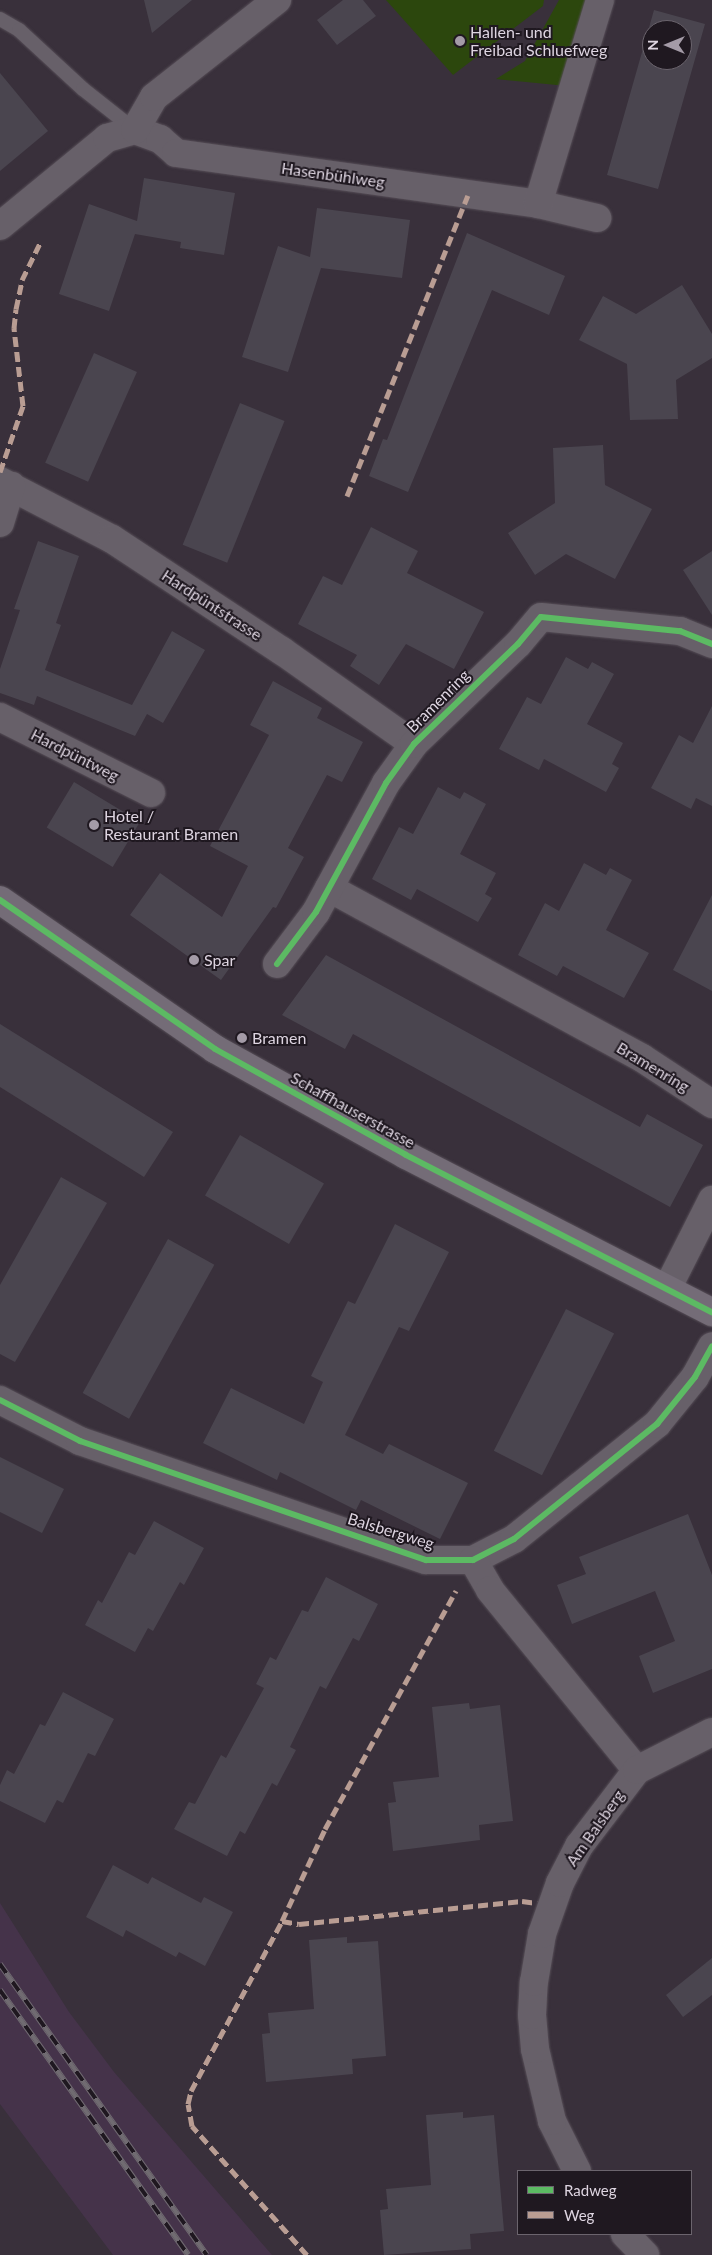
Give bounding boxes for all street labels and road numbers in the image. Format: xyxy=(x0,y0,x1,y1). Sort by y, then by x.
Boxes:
street label: Hasenbühlweg xyxy=(280,158,386,192)
street label: Hardpüntstrasse xyxy=(158,566,266,644)
street label: Bramenring xyxy=(402,665,474,737)
street label: Hardpüntweg xyxy=(28,725,122,785)
street label: Bramenring xyxy=(613,1038,693,1096)
street label: Schaffhauserstrasse xyxy=(287,1068,419,1152)
street label: Balsbergweg xyxy=(345,1509,437,1553)
street label: Am Balsberg xyxy=(562,1786,628,1870)

